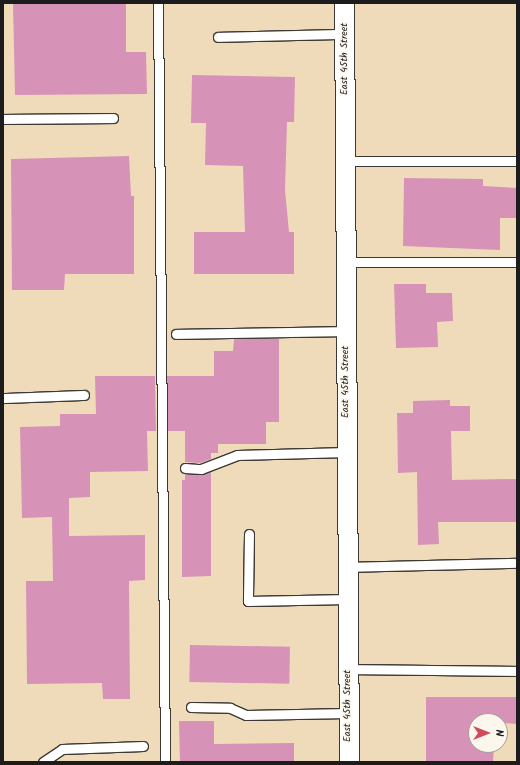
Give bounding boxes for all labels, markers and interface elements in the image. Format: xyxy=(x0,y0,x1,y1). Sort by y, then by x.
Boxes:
street label: East 45th Street xyxy=(339,23,351,95)
street label: East 45th Street xyxy=(340,346,352,418)
street label: East 45th Street xyxy=(342,670,354,742)
north arrow xyxy=(468,713,508,753)
text: N xyxy=(490,730,508,736)

